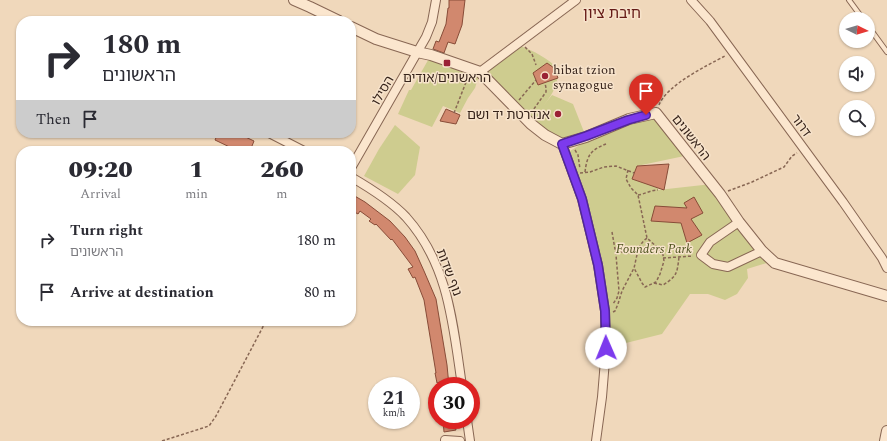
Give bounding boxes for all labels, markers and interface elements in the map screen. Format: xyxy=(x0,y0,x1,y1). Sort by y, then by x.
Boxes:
district label: חיבת ציון xyxy=(583,2,641,25)
north arrow xyxy=(839,12,875,48)
map controls xyxy=(839,12,875,136)
text: 180 m xyxy=(102,23,181,66)
icon: right xyxy=(36,32,88,84)
button: sound xyxy=(839,56,875,92)
marker: הראשונים/אודים xyxy=(442,58,452,68)
place label: hibat tzion synagogue xyxy=(553,60,616,95)
text: הראשונים xyxy=(102,62,176,89)
place label: הראשונים/אודים xyxy=(403,68,491,88)
marker: hibat tzion synagogue xyxy=(540,71,550,81)
street label: הסילו xyxy=(366,72,399,109)
pin xyxy=(629,74,663,115)
icon: arrive xyxy=(635,80,657,102)
button: search xyxy=(839,100,875,136)
place label: אנדרטת יד ושם xyxy=(467,105,550,125)
text: Then xyxy=(36,108,71,131)
icon: arrive xyxy=(79,108,101,130)
marker: אנדרטת יד ושם xyxy=(553,109,563,119)
street label: הראשונים xyxy=(667,110,716,165)
street label: דרור xyxy=(786,110,816,141)
text: 09:20 xyxy=(68,152,133,188)
text: 1 xyxy=(189,152,204,188)
text: 260 xyxy=(260,152,304,188)
text: Arrival xyxy=(80,184,121,204)
text: min xyxy=(185,184,208,204)
text: m xyxy=(276,184,288,204)
text: Turn right xyxy=(70,219,143,242)
icon: right xyxy=(36,229,58,251)
text: 180 m xyxy=(297,229,336,252)
park label: Founders Park xyxy=(616,239,692,259)
text: הראשונים xyxy=(70,242,123,262)
street label: נוף שדות xyxy=(431,246,467,299)
icon: arrive xyxy=(36,281,58,303)
text: Arrive at destination xyxy=(70,281,214,304)
text: 80 m xyxy=(304,281,336,304)
position arrow xyxy=(585,327,627,369)
speed limit sign: 30 xyxy=(428,377,480,429)
text: 21 xyxy=(383,383,405,413)
text: km/h xyxy=(383,405,405,421)

